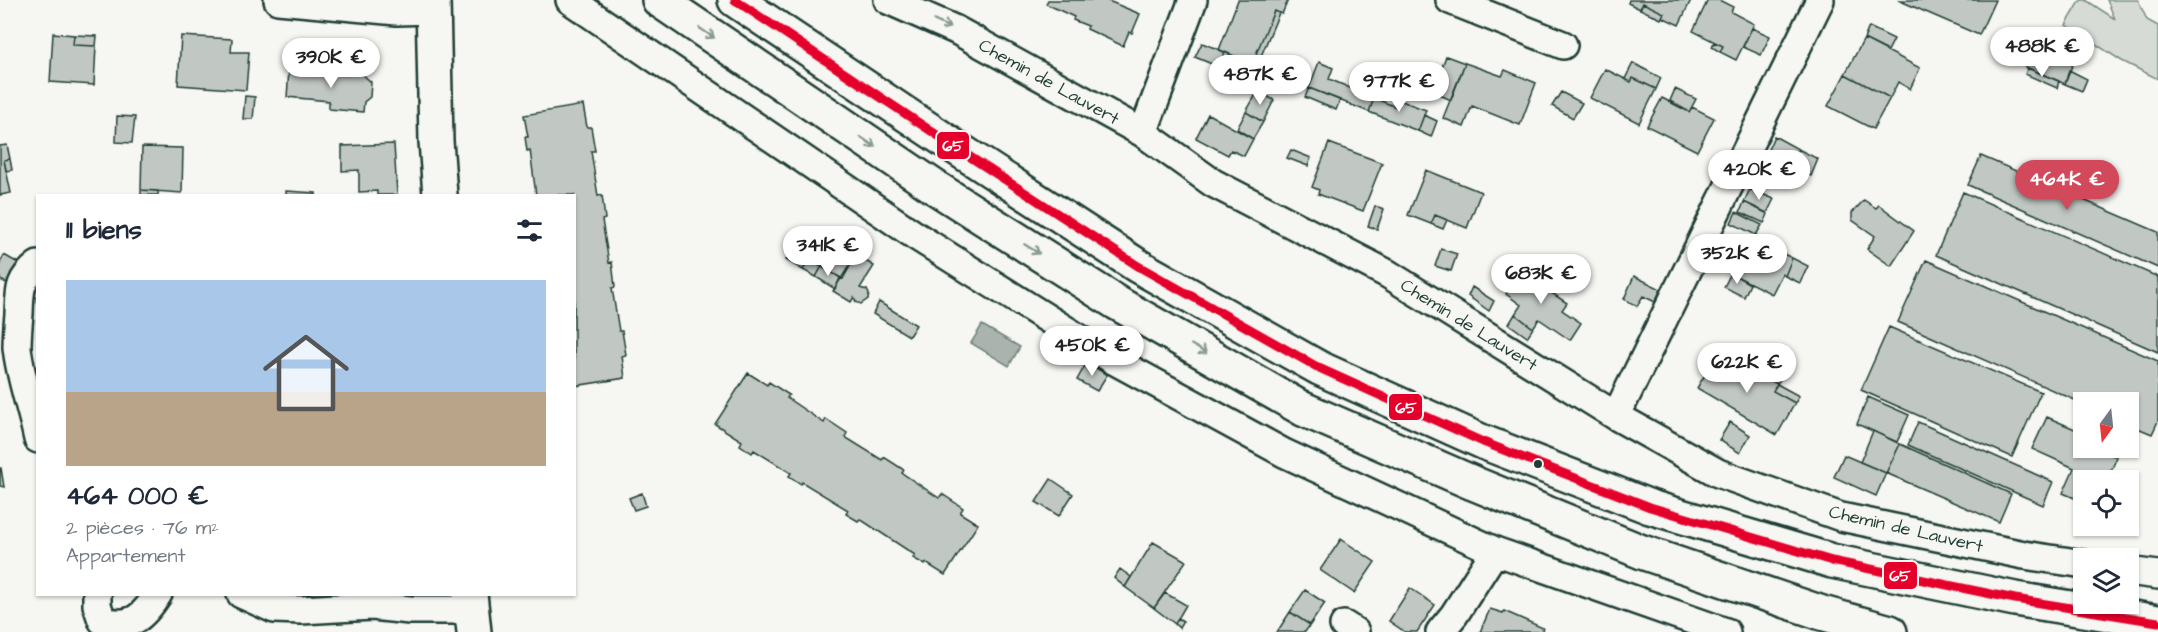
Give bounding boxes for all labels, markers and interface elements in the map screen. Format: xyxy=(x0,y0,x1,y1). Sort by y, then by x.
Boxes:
one-way arrow xyxy=(932,19,950,30)
one-way arrow xyxy=(698,27,715,39)
pin: 488K € xyxy=(1993,27,2091,78)
text: 488K € xyxy=(2004,32,2080,60)
street label: Chemin de Lauvert xyxy=(974,33,1125,131)
pin: 390K € xyxy=(282,38,380,89)
text: 390K € xyxy=(296,43,366,71)
pin: 487K € xyxy=(1211,55,1309,106)
text: 487K € xyxy=(1223,60,1297,88)
pin: 977K € xyxy=(1350,62,1448,113)
text: 977K € xyxy=(1363,67,1435,95)
line badge: 65 xyxy=(936,131,970,160)
text: 65 xyxy=(942,135,964,157)
one-way arrow xyxy=(860,136,876,148)
pin: 420K € xyxy=(1710,150,1808,201)
text: 420K € xyxy=(1722,155,1796,183)
pin: 464K € xyxy=(2018,160,2116,211)
text: 464K € xyxy=(2029,165,2105,193)
text: 11 biens xyxy=(66,212,142,248)
icon: filters xyxy=(513,214,546,247)
pin: 341K € xyxy=(779,226,877,277)
text: 341K € xyxy=(797,231,859,259)
pin: 352K € xyxy=(1688,234,1786,285)
text: 352K € xyxy=(1701,239,1773,267)
one-way arrow xyxy=(1023,243,1040,255)
pin: 683K € xyxy=(1492,254,1590,305)
text: 683K € xyxy=(1505,259,1577,287)
street label: Chemin de Lauvert xyxy=(1396,273,1543,378)
icon: home xyxy=(252,319,360,427)
pin: 450K € xyxy=(1043,326,1141,377)
text: 450K € xyxy=(1054,331,1130,359)
pin: 622K € xyxy=(1698,343,1796,394)
one-way arrow xyxy=(1190,344,1207,356)
text: 622K € xyxy=(1711,348,1783,376)
north arrow xyxy=(2073,392,2139,458)
map controls xyxy=(2073,392,2139,614)
line badge: 65 xyxy=(1388,393,1423,421)
text: 65 xyxy=(1395,397,1417,419)
unlabelled marker xyxy=(1532,458,1544,470)
button: locate xyxy=(2073,470,2139,536)
text: 464 000 € xyxy=(66,478,208,514)
street label: Chemin de Lauvert xyxy=(1826,499,1986,559)
text: 2 pièces · 76 m² xyxy=(66,514,219,542)
text: Appartement xyxy=(66,542,186,570)
button: layers xyxy=(2073,548,2139,614)
line badge: 65 xyxy=(1883,561,1918,590)
text: 65 xyxy=(1889,565,1911,587)

